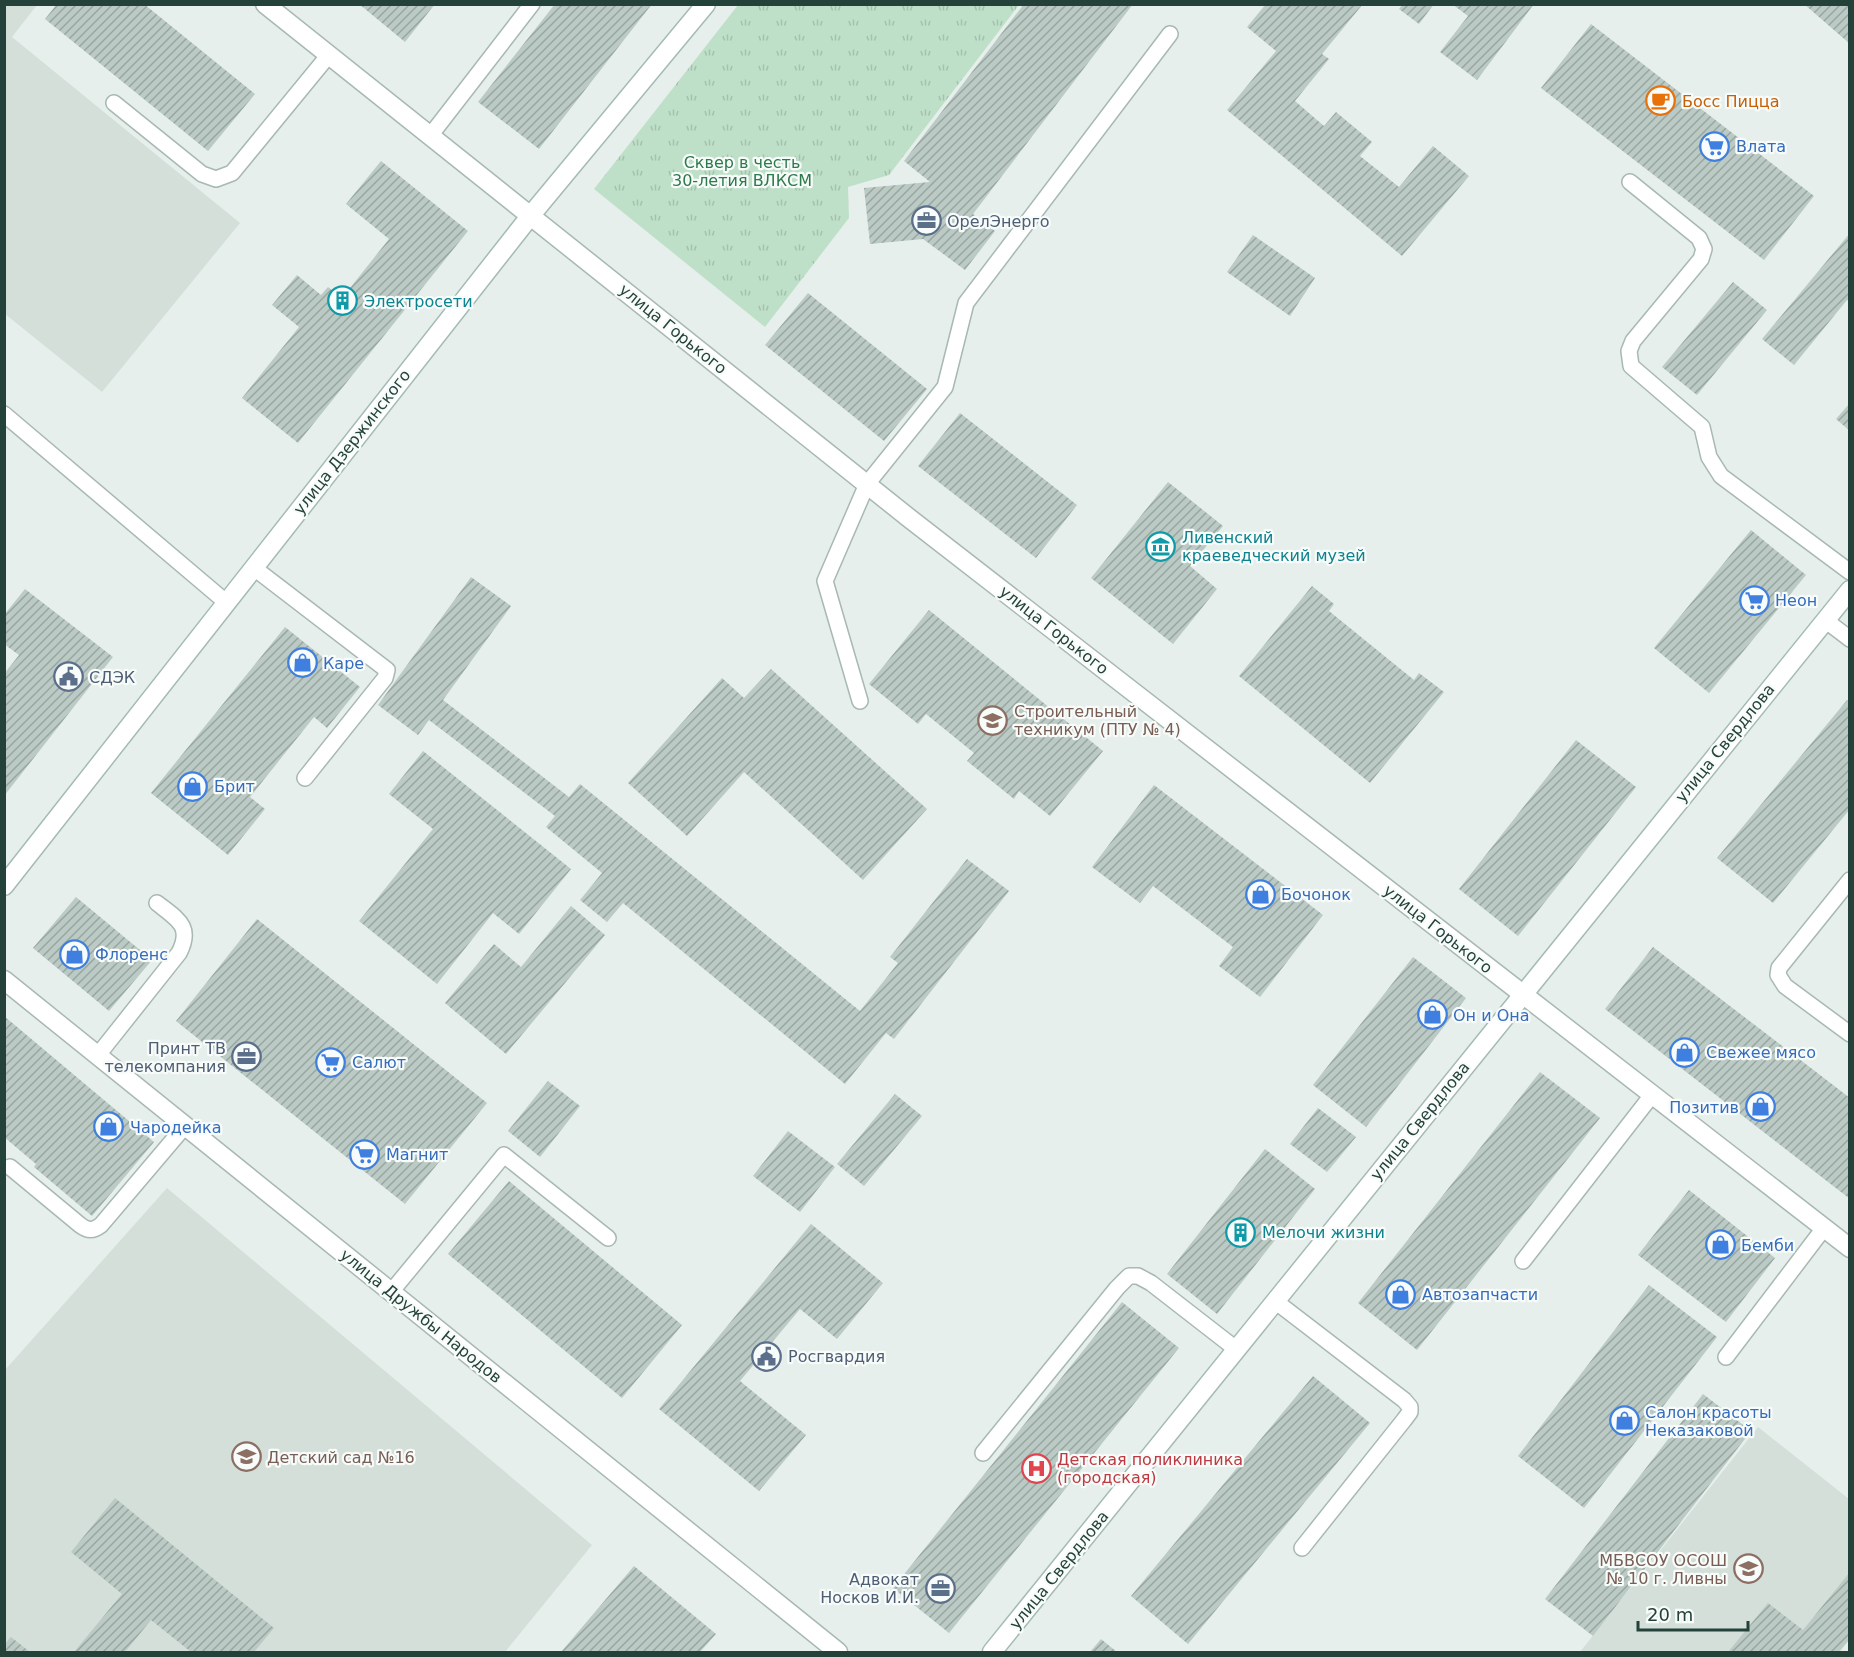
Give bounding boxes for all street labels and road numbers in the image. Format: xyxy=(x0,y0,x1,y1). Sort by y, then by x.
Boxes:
street label: улица Горького xyxy=(615,280,731,378)
street label: улица Дзержинского xyxy=(290,366,414,518)
street label: улица Горького xyxy=(996,582,1112,678)
street label: улица Свердлова xyxy=(1671,680,1779,806)
street label: улица Горького xyxy=(1380,881,1496,977)
street label: улица Свердлова xyxy=(1366,1058,1474,1184)
street label: улица Дружбы Народов xyxy=(337,1245,505,1387)
street label: улица Свердлова xyxy=(1005,1507,1113,1633)

